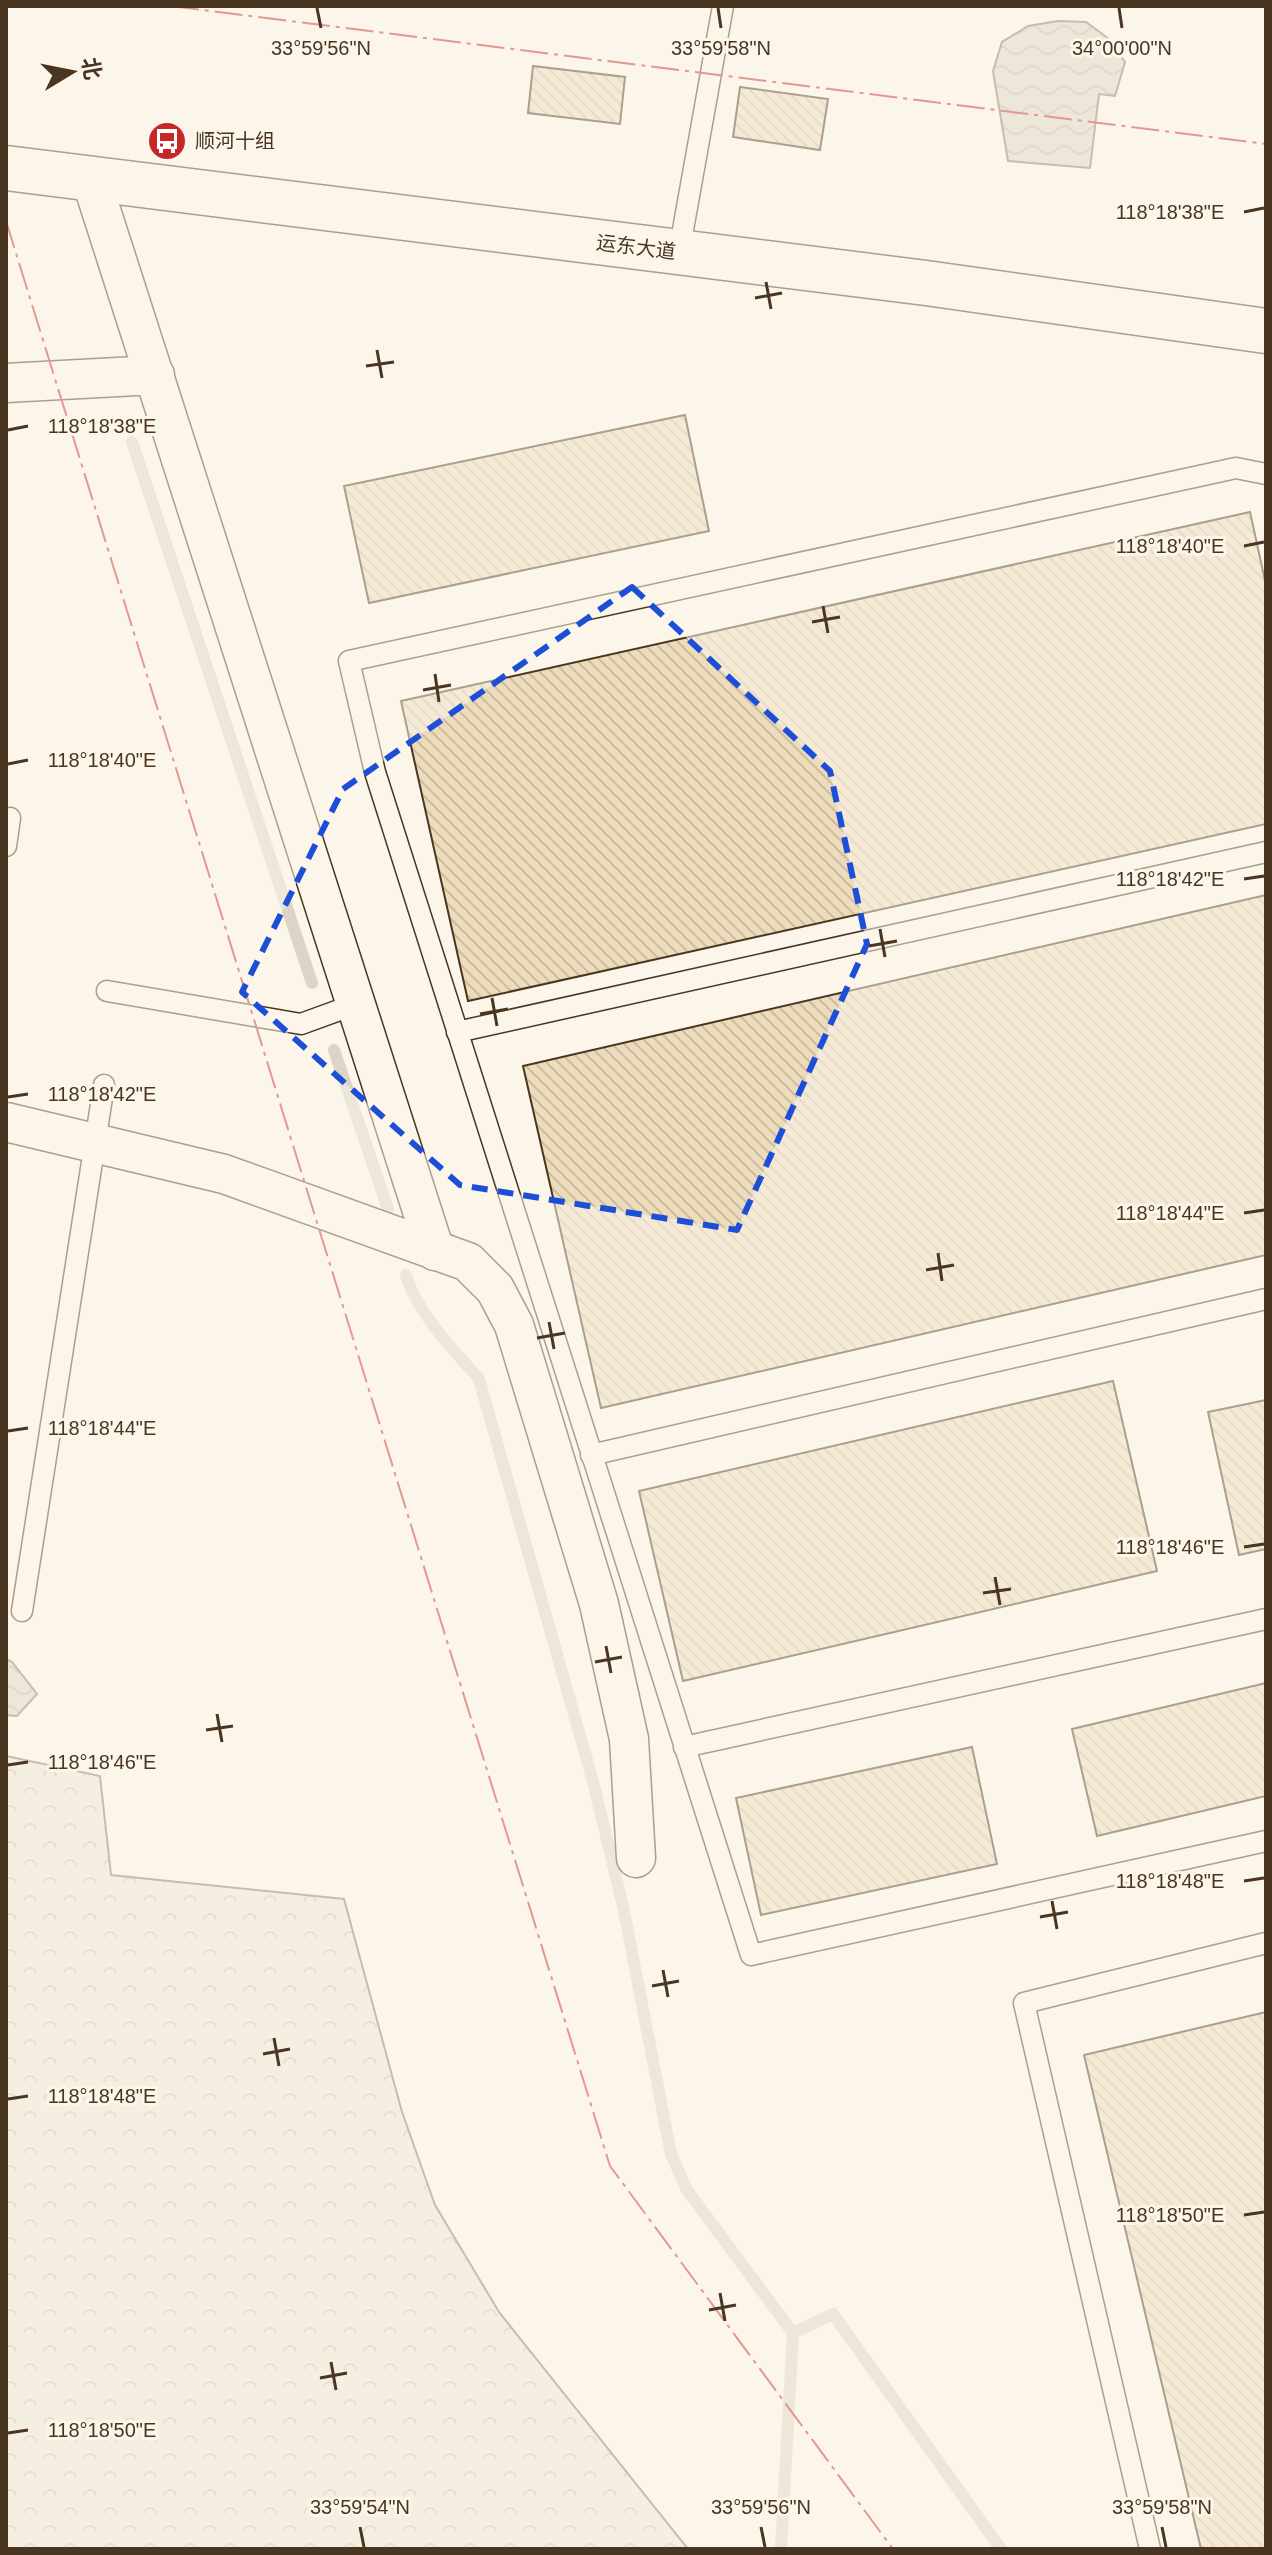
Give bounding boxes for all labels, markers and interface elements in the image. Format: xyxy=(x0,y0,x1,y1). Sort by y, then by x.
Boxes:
north arrow xyxy=(32,32,112,112)
text: 33°59'56"N xyxy=(271,37,371,59)
text: 33°59'58"N xyxy=(671,37,771,59)
text: 34°00'00"N xyxy=(1072,37,1172,59)
text: 北 xyxy=(77,56,105,82)
bus stop icon: 顺河十组 xyxy=(146,120,188,162)
place label: 顺河十组 xyxy=(195,130,275,152)
text: 118°18'38"E xyxy=(1116,201,1224,223)
street label: 运东大道 xyxy=(595,231,677,263)
text: 118°18'38"E xyxy=(48,415,156,437)
text: 118°18'40"E xyxy=(1116,535,1224,557)
text: 118°18'40"E xyxy=(48,749,156,771)
text: 118°18'42"E xyxy=(1116,868,1224,890)
text: 118°18'42"E xyxy=(48,1083,156,1105)
text: 118°18'44"E xyxy=(1116,1202,1224,1224)
text: 118°18'44"E xyxy=(48,1417,156,1439)
text: 118°18'46"E xyxy=(1116,1536,1224,1558)
text: 118°18'46"E xyxy=(48,1751,156,1773)
text: 118°18'48"E xyxy=(1116,1870,1224,1892)
text: 118°18'48"E xyxy=(48,2085,156,2107)
text: 118°18'50"E xyxy=(1116,2204,1224,2226)
text: 118°18'50"E xyxy=(48,2419,156,2441)
text: 33°59'54"N xyxy=(310,2496,410,2518)
text: 33°59'56"N xyxy=(711,2496,811,2518)
text: 33°59'58"N xyxy=(1112,2496,1212,2518)

